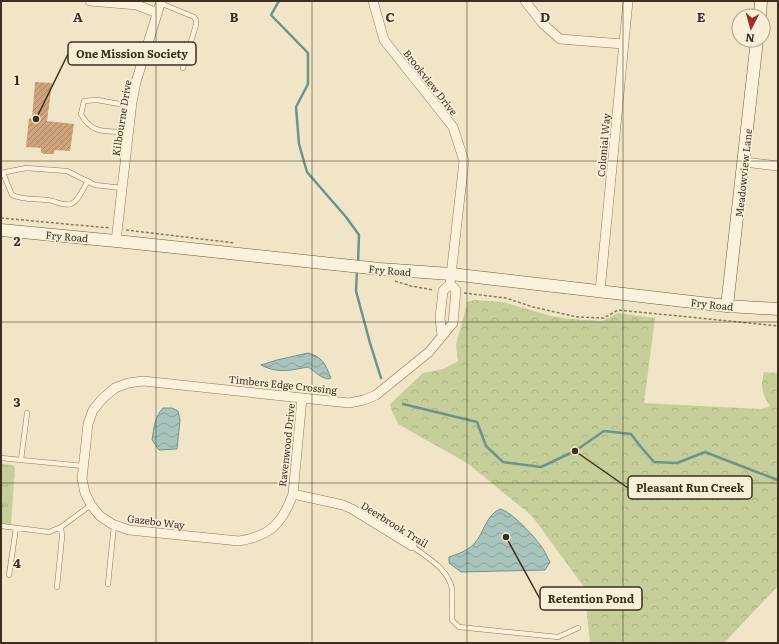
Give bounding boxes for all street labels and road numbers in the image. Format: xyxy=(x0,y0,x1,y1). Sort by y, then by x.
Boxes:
street label: Brookview Drive xyxy=(400,46,462,118)
street label: Kilbourne Drive xyxy=(108,79,134,157)
street label: Colonial Way xyxy=(593,112,613,177)
street label: Meadowview Lane xyxy=(731,128,755,218)
street label: Fry Road xyxy=(45,227,89,245)
street label: Fry Road xyxy=(368,261,412,279)
street label: Fry Road xyxy=(690,294,734,314)
street label: Timbers Edge Crossing xyxy=(228,371,339,397)
street label: Ravenwood Drive xyxy=(274,403,298,487)
street label: Deerbrook Trail xyxy=(359,497,432,551)
street label: Gazebo Way xyxy=(126,510,186,532)

